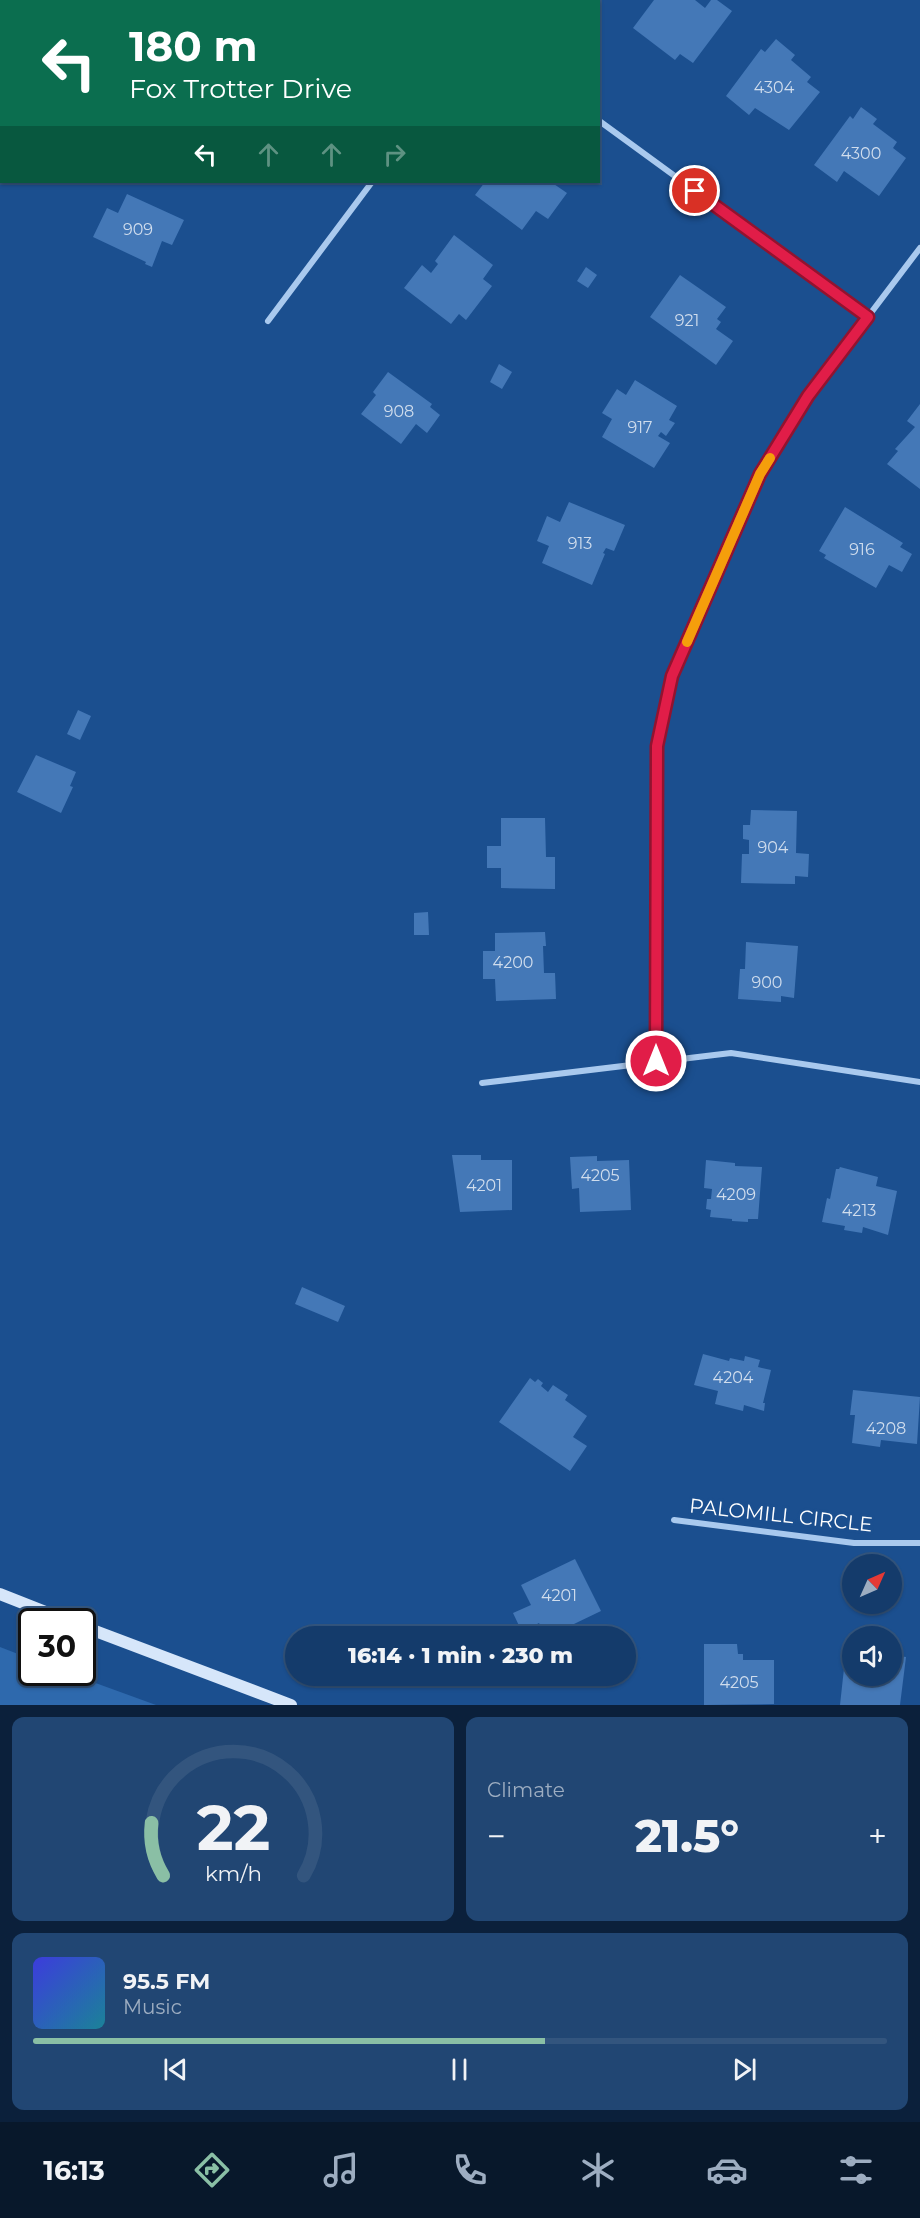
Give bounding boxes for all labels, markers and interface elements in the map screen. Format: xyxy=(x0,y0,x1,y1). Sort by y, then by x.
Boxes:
text: 180 m xyxy=(129,20,258,72)
icon: left xyxy=(30,24,108,102)
text: Fox Trotter Drive xyxy=(129,72,352,105)
house number: 4304 xyxy=(754,78,795,97)
icon: left xyxy=(189,138,222,171)
icon: ahead xyxy=(252,138,285,171)
icon: ahead xyxy=(315,138,348,171)
icon: right xyxy=(378,138,411,171)
house number: 4300 xyxy=(841,144,881,163)
pin xyxy=(669,165,720,216)
icon: arrive xyxy=(678,174,711,207)
house number: 909 xyxy=(123,220,153,239)
house number: 921 xyxy=(675,311,699,330)
house number: 908 xyxy=(384,402,414,421)
house number: 917 xyxy=(628,418,652,437)
house number: 913 xyxy=(568,534,592,553)
house number: 916 xyxy=(849,540,875,559)
house number: 904 xyxy=(758,838,789,857)
house number: 4200 xyxy=(493,953,533,972)
house number: 900 xyxy=(752,973,782,992)
position arrow xyxy=(624,1029,688,1093)
house number: 4205 xyxy=(580,1166,620,1185)
house number: 4201 xyxy=(466,1176,502,1195)
house number: 4209 xyxy=(716,1185,756,1204)
house number: 4213 xyxy=(842,1201,876,1220)
house number: 4204 xyxy=(713,1368,754,1387)
house number: 4208 xyxy=(866,1419,906,1438)
street label: PALOMILL CIRCLE xyxy=(688,1493,874,1537)
north arrow xyxy=(842,1554,902,1614)
map controls xyxy=(842,1554,902,1686)
house number: 4201 xyxy=(541,1586,577,1605)
speed limit sign: 30 xyxy=(18,1608,96,1686)
button: sound xyxy=(842,1626,902,1686)
text: 16:14 · 1 min · 230 m xyxy=(348,1642,573,1669)
house number: 4205 xyxy=(719,1673,759,1692)
text: Climate xyxy=(487,1778,565,1802)
text: 22 xyxy=(196,1790,270,1866)
text: 21.5° xyxy=(635,1808,739,1863)
text: − xyxy=(487,1816,506,1856)
text: + xyxy=(868,1816,887,1856)
text: km/h xyxy=(204,1860,262,1886)
text: 95.5 FM xyxy=(123,1968,210,1995)
text: Music xyxy=(123,1995,182,2019)
icon: previous xyxy=(159,2053,192,2086)
icon: pause xyxy=(443,2053,476,2086)
icon: next xyxy=(728,2053,761,2086)
icon: directions xyxy=(191,2149,233,2191)
icon: music xyxy=(320,2149,362,2191)
icon: phone xyxy=(449,2149,491,2191)
icon: climate xyxy=(577,2149,619,2191)
icon: car xyxy=(706,2149,748,2191)
icon: filters xyxy=(835,2149,877,2191)
text: 16:13 xyxy=(43,2154,105,2187)

